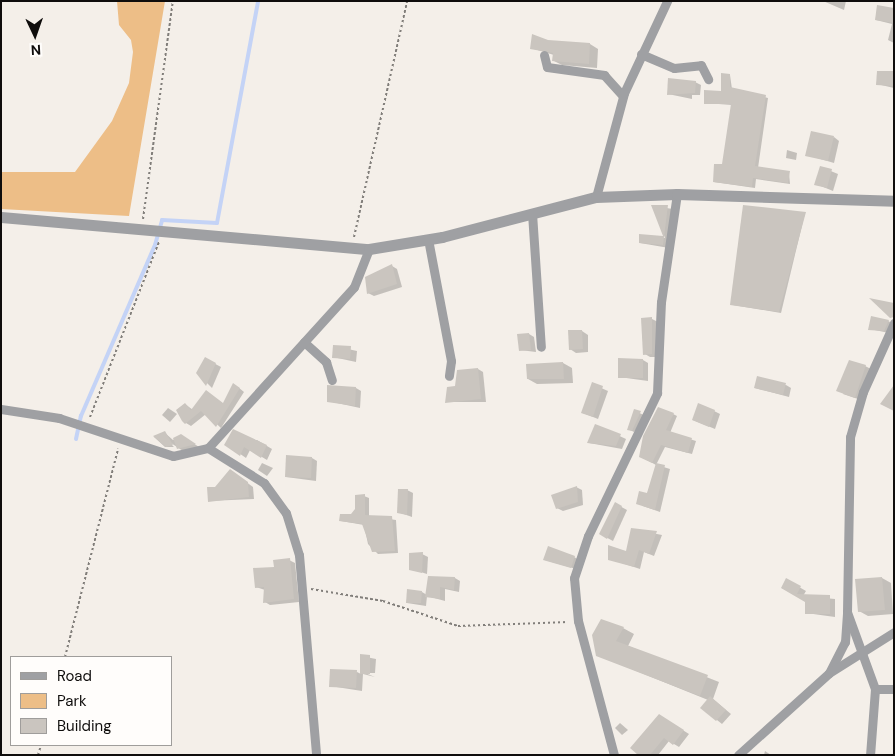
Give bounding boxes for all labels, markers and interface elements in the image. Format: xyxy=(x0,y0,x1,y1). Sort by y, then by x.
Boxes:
north arrow xyxy=(10,10,60,60)
text: N xyxy=(30,41,41,59)
legend xyxy=(10,656,172,746)
text: Road xyxy=(57,666,92,686)
text: Park xyxy=(57,691,87,711)
text: Building xyxy=(57,716,112,736)

